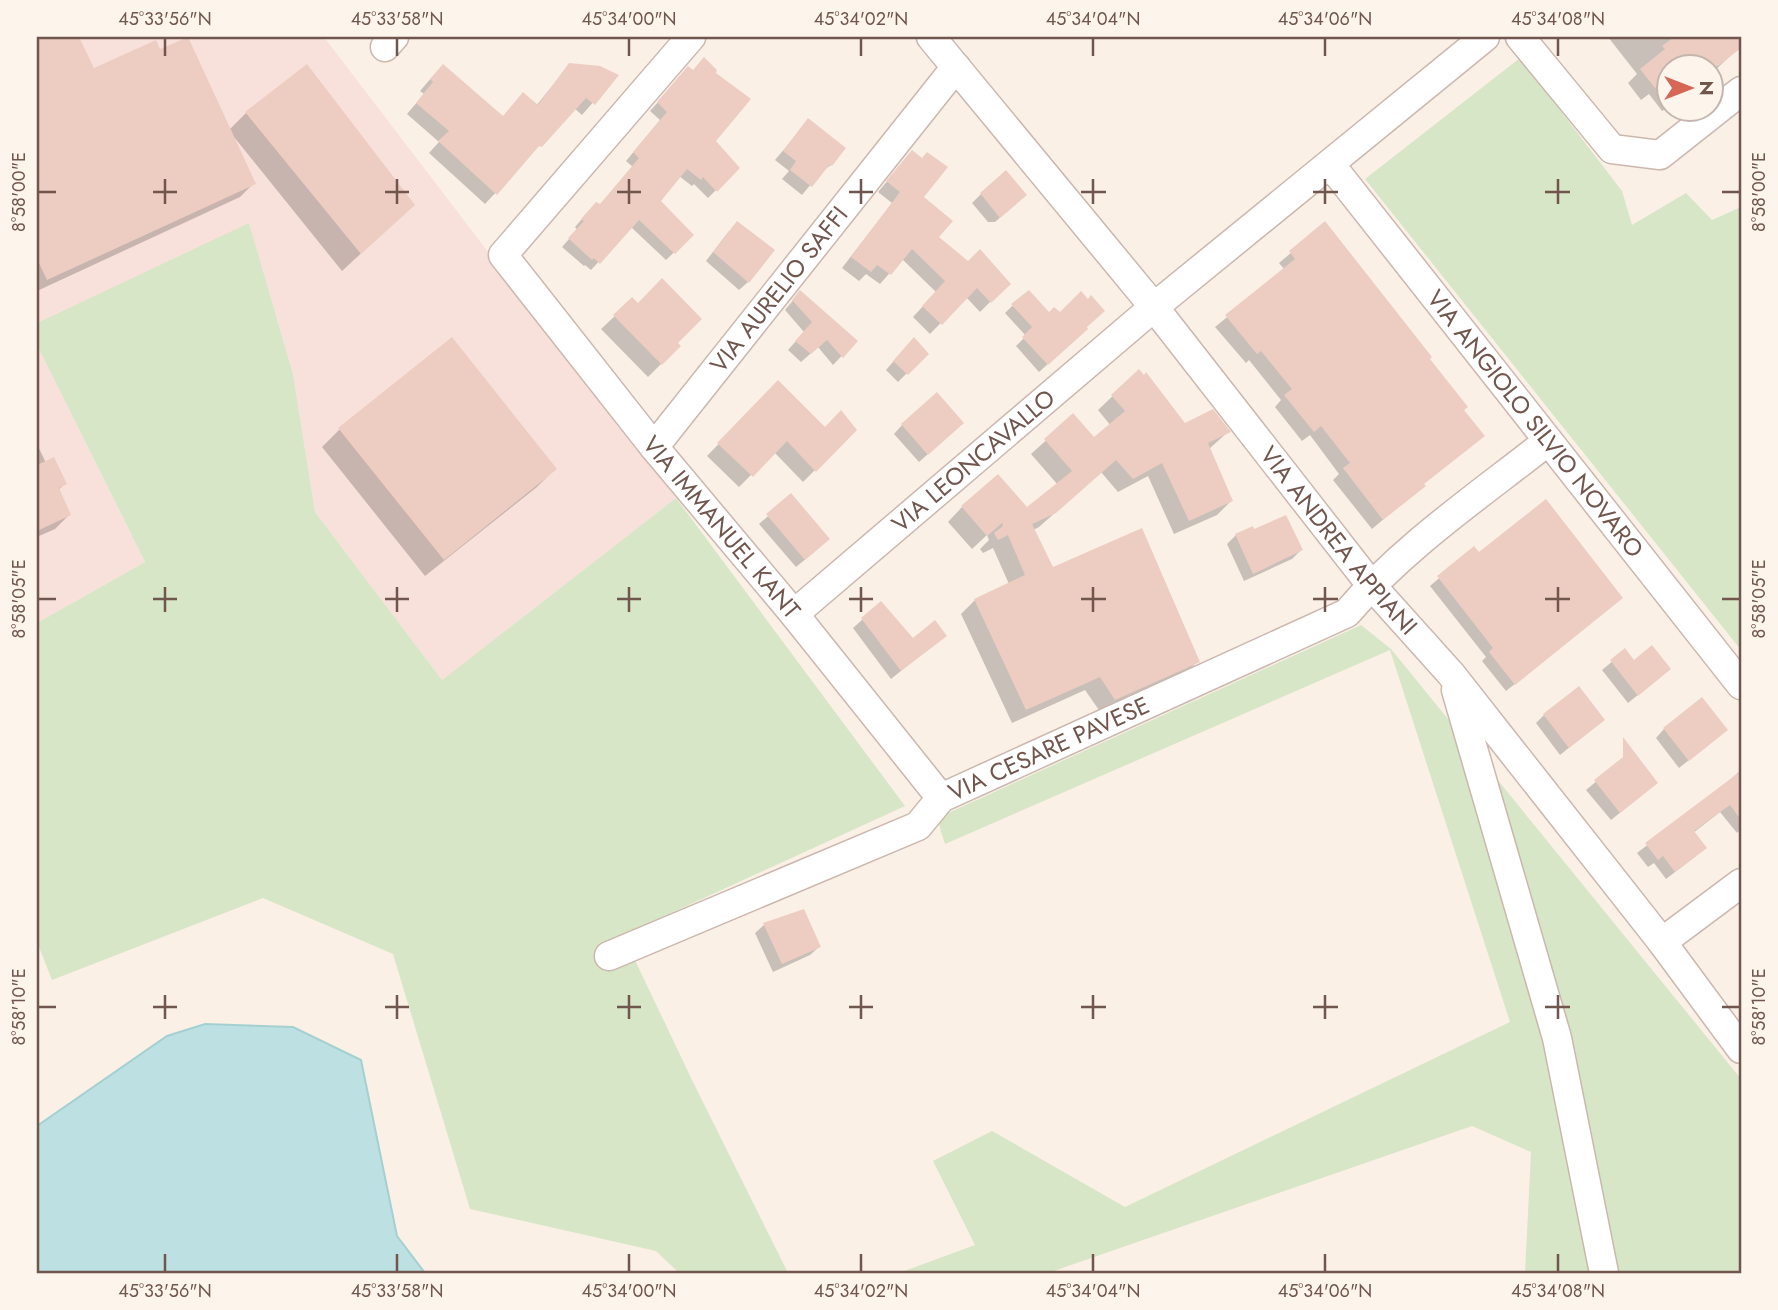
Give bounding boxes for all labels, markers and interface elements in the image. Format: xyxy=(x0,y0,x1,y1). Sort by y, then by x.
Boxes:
text: 45°33'56"N xyxy=(118,6,212,32)
text: 45°33'58"N xyxy=(351,6,443,32)
text: 45°34'00"N xyxy=(581,6,677,32)
text: 45°34'02"N xyxy=(814,6,908,32)
text: 45°34'04"N xyxy=(1046,6,1140,32)
text: 45°34'06"N xyxy=(1278,6,1372,32)
text: 45°34'08"N xyxy=(1511,6,1605,32)
north arrow xyxy=(1656,52,1726,122)
text: N xyxy=(1693,80,1720,96)
text: 8°58'00"E xyxy=(6,152,32,232)
text: 8°58'00"E xyxy=(1746,152,1772,232)
street label: VIA AURELIO SAFFI xyxy=(701,199,856,380)
street label: VIA ANGIOLO SILVIO NOVARO xyxy=(1419,282,1652,565)
street label: VIA LEONCAVALLO xyxy=(884,381,1063,540)
street label: VIA IMMANUEL KANT xyxy=(635,428,809,626)
street label: VIA ANDREA APPIANI xyxy=(1252,439,1426,642)
text: 8°58'05"E xyxy=(6,559,32,639)
text: 8°58'05"E xyxy=(1746,559,1772,639)
street label: VIA CESARE PAVESE xyxy=(942,687,1155,809)
text: 8°58'10"E xyxy=(6,968,32,1046)
text: 8°58'10"E xyxy=(1746,968,1772,1046)
text: 45°33'56"N xyxy=(118,1278,212,1304)
text: 45°33'58"N xyxy=(351,1278,443,1304)
text: 45°34'00"N xyxy=(581,1278,677,1304)
text: 45°34'02"N xyxy=(814,1278,908,1304)
text: 45°34'04"N xyxy=(1046,1278,1140,1304)
text: 45°34'06"N xyxy=(1278,1278,1372,1304)
text: 45°34'08"N xyxy=(1511,1278,1605,1304)

